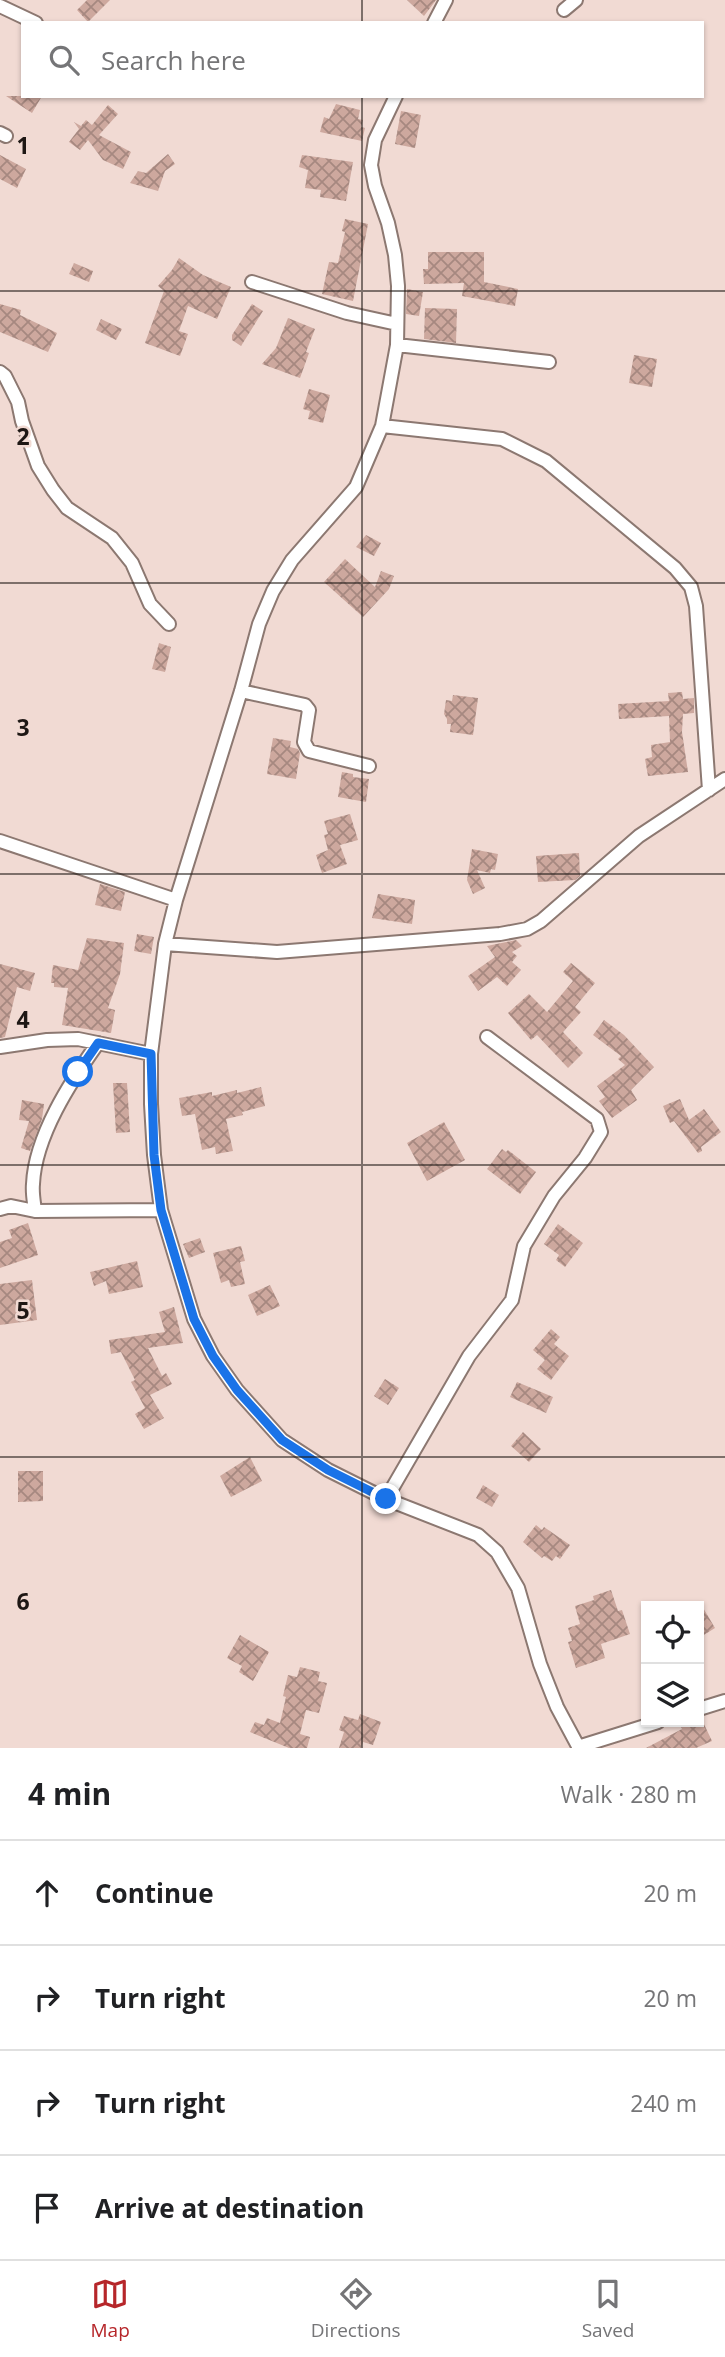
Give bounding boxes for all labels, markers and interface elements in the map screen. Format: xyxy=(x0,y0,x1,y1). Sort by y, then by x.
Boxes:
search box xyxy=(21,21,704,98)
icon: search xyxy=(45,41,83,79)
text: Search here xyxy=(101,42,246,78)
text: 1 xyxy=(16,129,30,161)
text: 2 xyxy=(16,420,30,452)
text: 3 xyxy=(16,711,30,743)
text: 4 xyxy=(16,1003,30,1035)
route start xyxy=(62,1056,93,1087)
text: 5 xyxy=(16,1294,30,1326)
route end xyxy=(370,1483,401,1514)
text: 6 xyxy=(16,1585,30,1617)
map controls xyxy=(641,1601,704,1727)
button: locate xyxy=(641,1601,704,1664)
button: layers xyxy=(641,1664,704,1727)
text: 4 min xyxy=(28,1773,111,1814)
text: Walk · 280 m xyxy=(560,1778,697,1810)
icon: ahead xyxy=(28,1874,66,1912)
text: Continue xyxy=(95,1875,214,1911)
text: 20 m xyxy=(643,1877,697,1909)
icon: right xyxy=(28,1979,66,2017)
text: Turn right xyxy=(95,1980,226,2016)
text: 20 m xyxy=(643,1982,697,2014)
icon: right xyxy=(28,2084,66,2122)
text: Turn right xyxy=(95,2085,226,2121)
text: 240 m xyxy=(630,2087,697,2119)
icon: arrive xyxy=(28,2189,66,2227)
text: Arrive at destination xyxy=(95,2190,364,2226)
tab: Map xyxy=(91,2275,130,2343)
tab: Directions xyxy=(311,2275,401,2343)
tab: Saved xyxy=(582,2275,634,2343)

